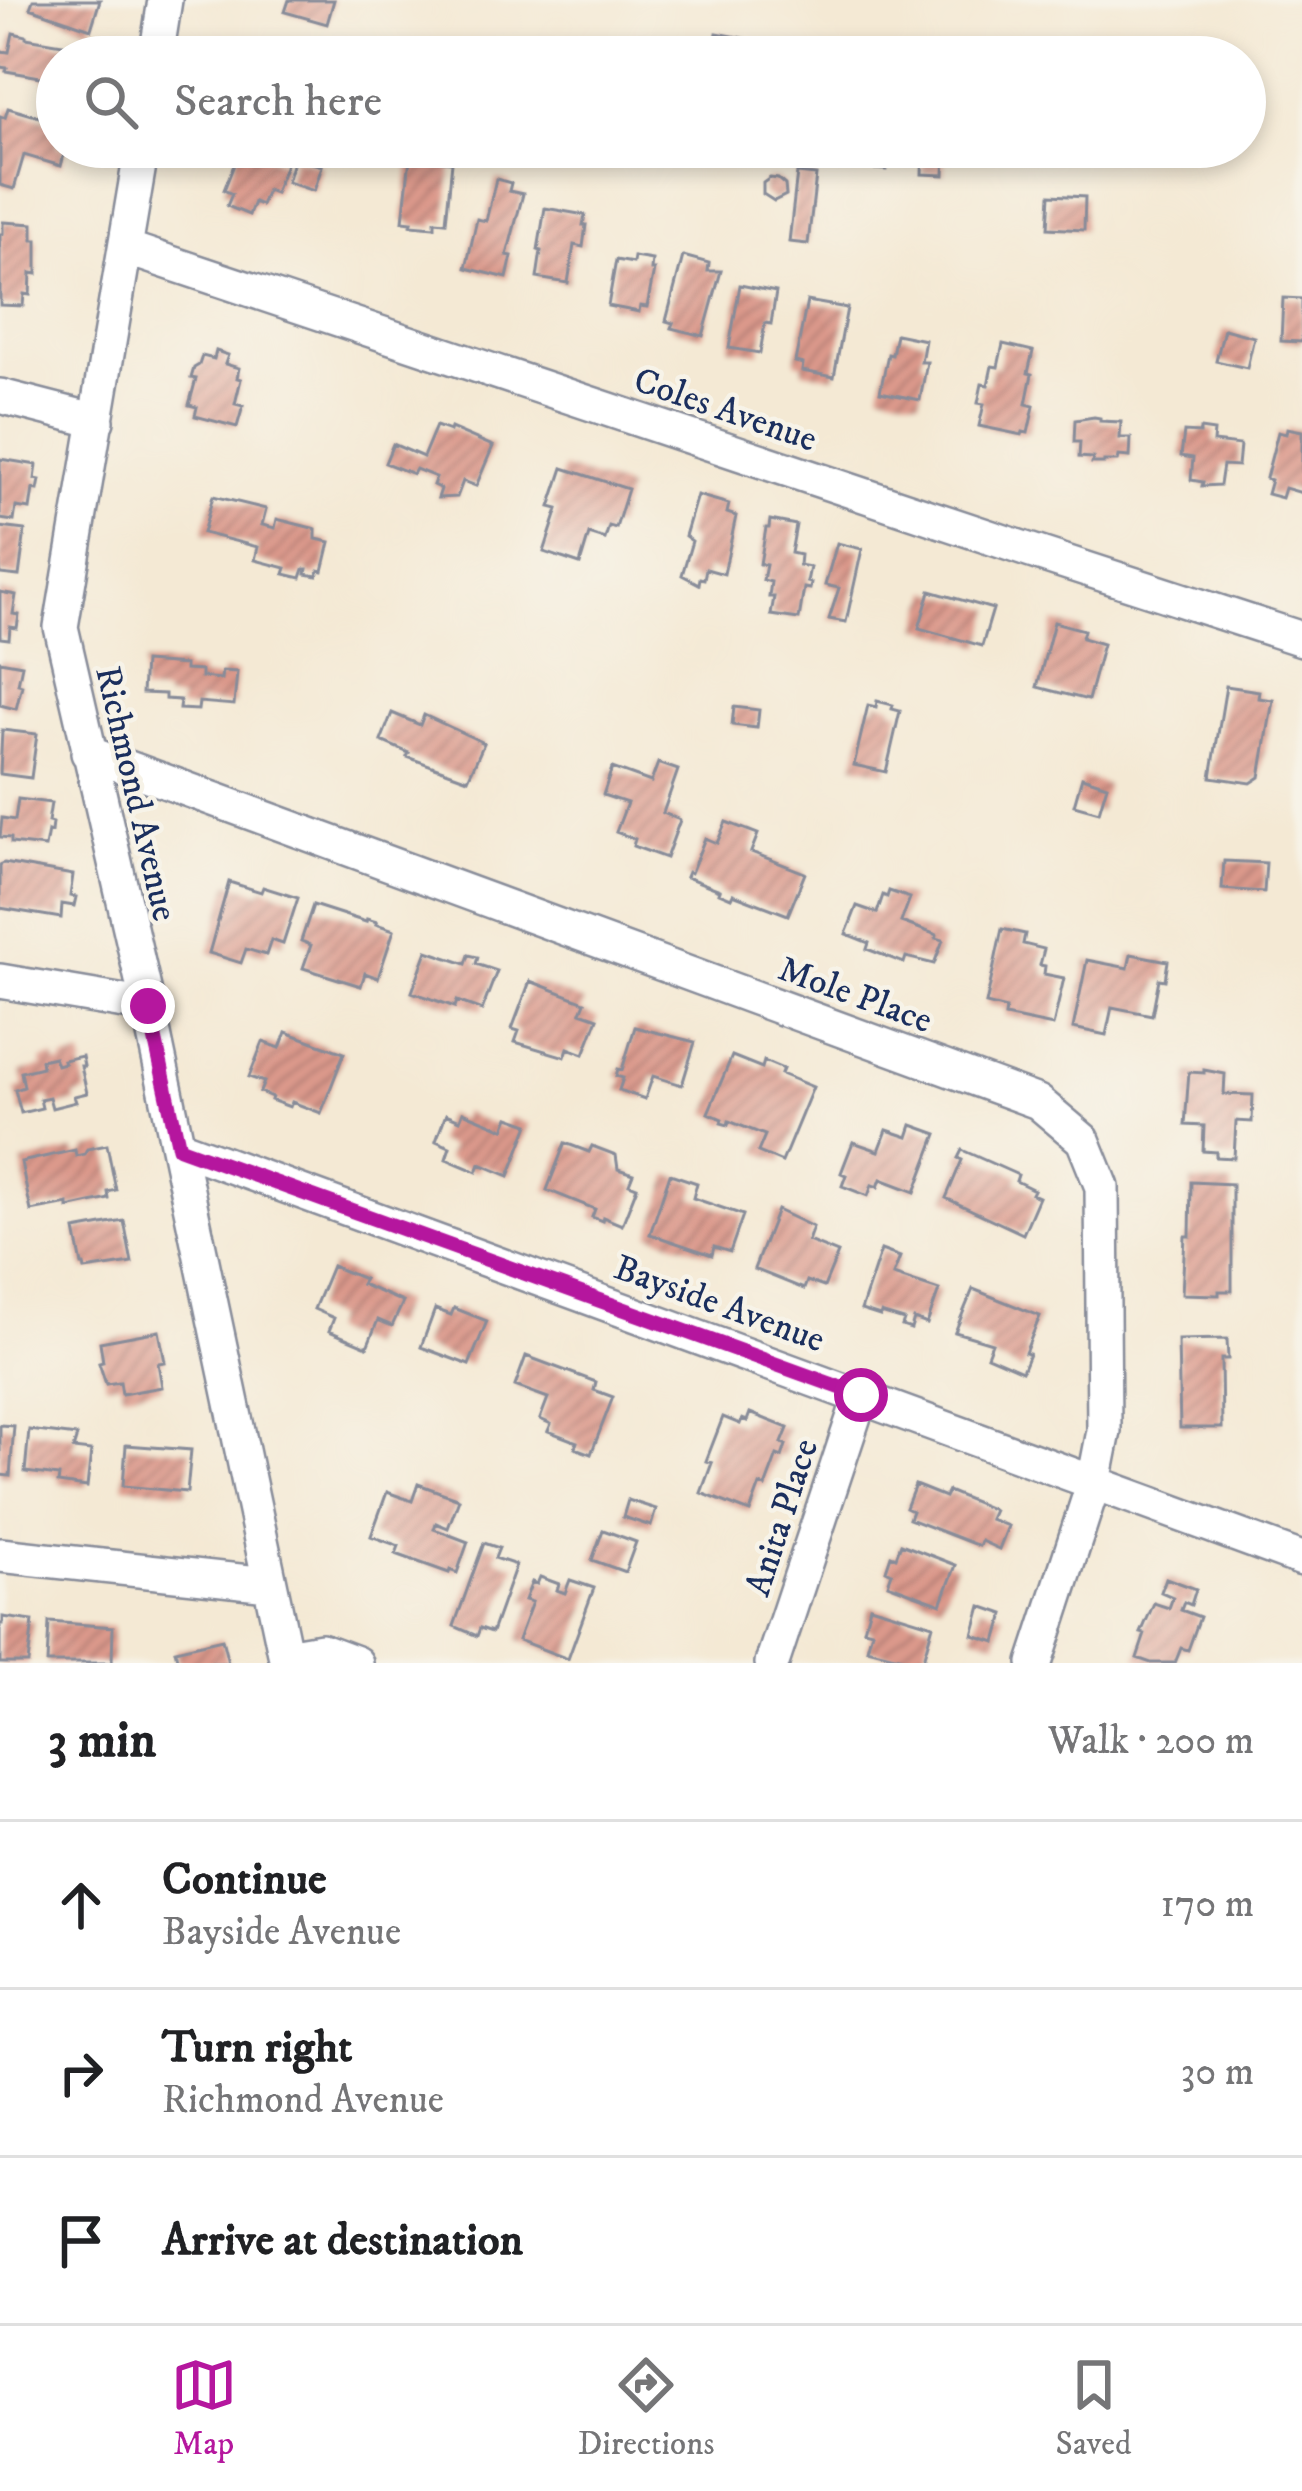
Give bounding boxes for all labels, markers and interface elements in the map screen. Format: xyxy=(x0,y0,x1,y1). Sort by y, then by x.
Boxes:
search box xyxy=(36,36,1266,168)
icon: search xyxy=(78,69,144,135)
text: Search here xyxy=(174,74,382,130)
street label: Coles Avenue xyxy=(628,358,823,463)
street label: Richmond Avenue xyxy=(84,662,187,925)
street label: Mole Place xyxy=(772,947,938,1044)
route end xyxy=(121,979,175,1033)
street label: Bayside Avenue xyxy=(608,1245,831,1363)
route start xyxy=(834,1368,888,1422)
street label: Anita Place xyxy=(736,1433,829,1602)
text: 3 min xyxy=(48,1709,156,1773)
text: Walk · 200 m xyxy=(1048,1717,1254,1766)
text: Continue xyxy=(162,1852,327,1908)
icon: ahead xyxy=(48,1872,114,1938)
text: 170 m xyxy=(1160,1880,1254,1929)
text: Bayside Avenue xyxy=(162,1908,401,1957)
text: Turn right xyxy=(162,2020,352,2076)
icon: right xyxy=(48,2040,114,2106)
text: 30 m xyxy=(1181,2048,1254,2097)
text: Richmond Avenue xyxy=(162,2076,444,2125)
icon: arrive xyxy=(48,2208,114,2274)
text: Arrive at destination xyxy=(162,2213,523,2269)
tab: Map xyxy=(171,2352,237,2465)
tab: Directions xyxy=(578,2352,714,2465)
tab: Saved xyxy=(1056,2352,1131,2465)

